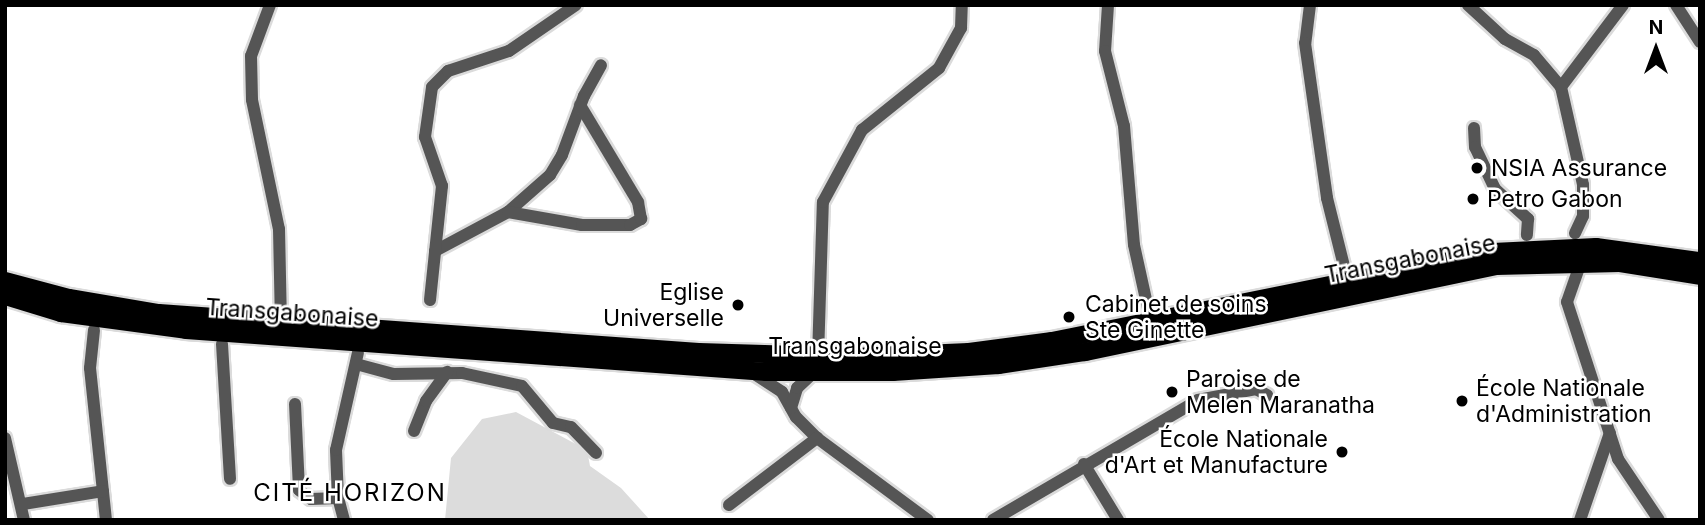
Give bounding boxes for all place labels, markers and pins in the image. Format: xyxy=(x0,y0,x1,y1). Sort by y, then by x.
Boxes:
place label: NSIA Assurance xyxy=(1491,154,1667,182)
marker: NSIA Assurance xyxy=(1469,160,1485,176)
place label: Petro Gabon xyxy=(1487,185,1623,213)
marker: Petro Gabon xyxy=(1465,191,1481,207)
place label: Eglise Universelle xyxy=(603,278,724,332)
place label: Cabinet de soins Ste Ginette xyxy=(1085,290,1267,344)
marker: Eglise Universelle xyxy=(730,297,746,313)
marker: Cabinet de soins Ste Ginette xyxy=(1059,307,1079,327)
place label: Paroise de Melen Maranatha xyxy=(1186,365,1375,419)
place label: École Nationale d'Administration xyxy=(1476,374,1652,428)
marker: Paroise de Melen Maranatha xyxy=(1164,384,1180,400)
marker: École Nationale d'Administration xyxy=(1454,393,1470,409)
place label: École Nationale d'Art et Manufacture xyxy=(1105,425,1328,479)
marker: École Nationale d'Art et Manufacture xyxy=(1334,444,1350,460)

